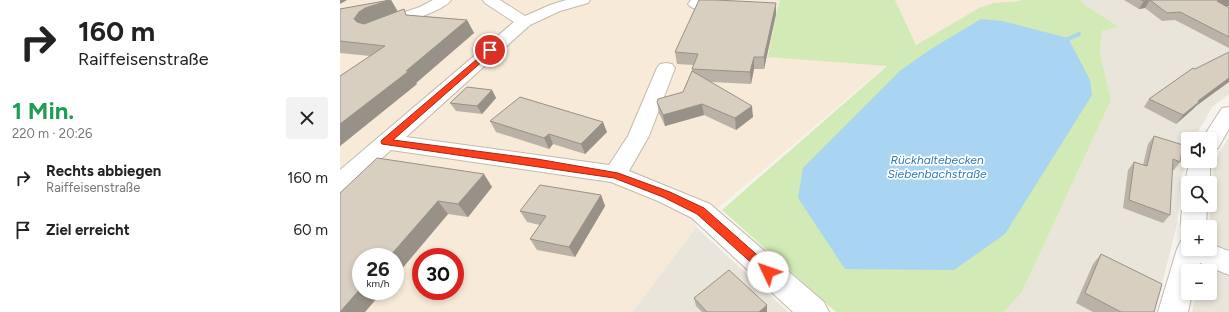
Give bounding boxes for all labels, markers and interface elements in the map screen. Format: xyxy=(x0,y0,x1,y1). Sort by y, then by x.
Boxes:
text: 160 m xyxy=(78,14,155,48)
icon: right xyxy=(12,16,64,68)
pin xyxy=(473,33,507,67)
icon: arrive xyxy=(479,39,501,61)
text: Raiffeisenstraße xyxy=(78,48,209,70)
text: 1 Min. xyxy=(12,96,74,125)
button: close xyxy=(286,97,328,139)
text: 220 m · 20:26 xyxy=(12,126,92,141)
map controls xyxy=(1181,132,1217,300)
button: sound xyxy=(1181,132,1217,168)
water label: Rückhaltebecken Siebenbachstraße xyxy=(887,153,987,181)
text: Rechts abbiegen xyxy=(46,162,161,180)
icon: right xyxy=(12,167,34,189)
text: 160 m xyxy=(287,169,328,187)
button: search xyxy=(1181,176,1217,212)
text: Raiffeisenstraße xyxy=(46,180,140,195)
icon: arrive xyxy=(12,219,34,241)
button: + xyxy=(1181,220,1217,256)
text: Ziel erreicht xyxy=(46,221,130,239)
text: 60 m xyxy=(293,221,328,239)
speed limit sign: 30 xyxy=(412,248,464,300)
position arrow xyxy=(747,251,789,293)
text: 26 xyxy=(366,257,390,281)
button: − xyxy=(1181,264,1217,300)
text: km/h xyxy=(367,277,389,290)

